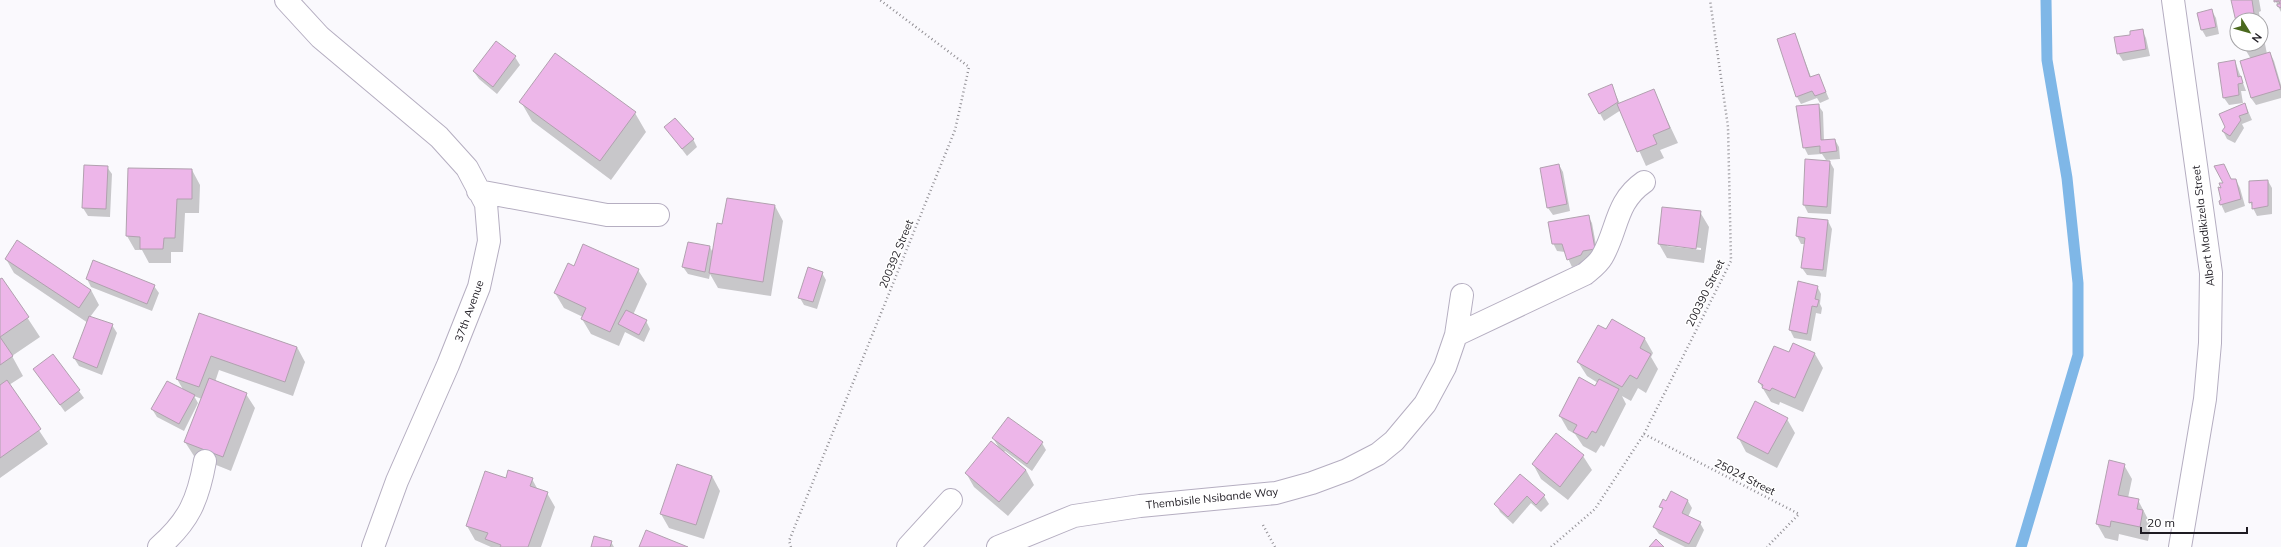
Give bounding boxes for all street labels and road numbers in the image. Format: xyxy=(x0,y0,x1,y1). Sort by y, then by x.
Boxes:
street label: Albert Madikizela Street xyxy=(2189,164,2217,287)
street label: 200392 Street xyxy=(876,217,916,290)
street label: 200390 Street xyxy=(1683,257,1727,329)
street label: 37th Avenue xyxy=(451,278,487,344)
street label: 25024 Street xyxy=(1712,456,1778,498)
street label: Thembisile Nsibande Way xyxy=(1145,484,1279,512)

